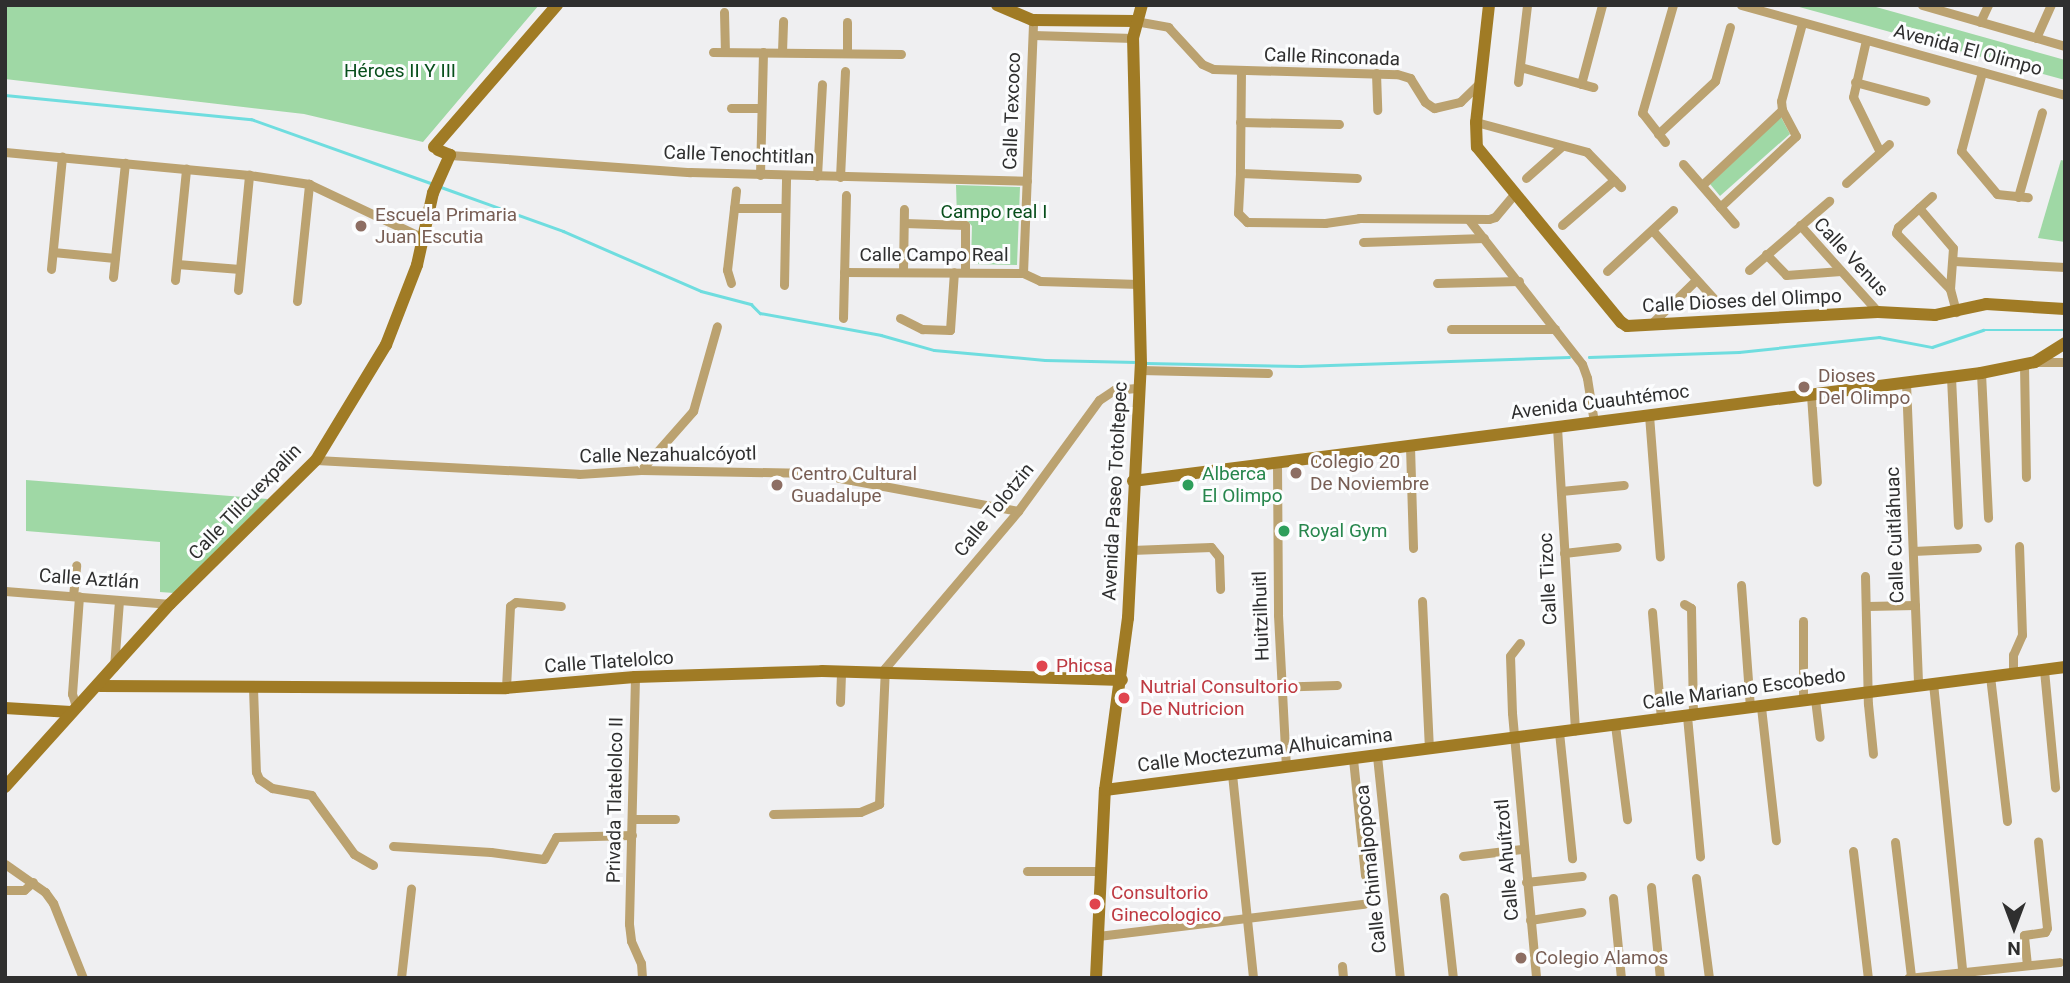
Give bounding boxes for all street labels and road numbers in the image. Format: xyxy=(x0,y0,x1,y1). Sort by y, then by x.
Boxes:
street label: Avenida El Olimpo xyxy=(1891,19,2045,81)
street label: Calle Rinconada xyxy=(1264,43,1400,71)
street label: Calle Texcoco xyxy=(999,52,1025,170)
street label: Calle Tenochtitlan xyxy=(663,141,815,169)
street label: Calle Venus xyxy=(1809,213,1893,301)
street label: Calle Campo Real xyxy=(859,244,1009,266)
street label: Calle Dioses del Olimpo xyxy=(1642,284,1842,318)
street label: Avenida Cuauhtémoc xyxy=(1509,380,1691,424)
street label: Avenida Paseo Totoltepec xyxy=(1098,381,1132,601)
street label: Calle Tlilcuexpalin xyxy=(184,439,306,565)
street label: Calle Nezahualcóyotl xyxy=(579,442,757,468)
street label: Calle Tolotzin xyxy=(949,458,1039,562)
street label: Calle Cuitláhuac xyxy=(1881,466,1909,604)
street label: Calle Tizoc xyxy=(1534,532,1562,626)
street label: Calle Aztlán xyxy=(38,564,140,594)
street label: Huitzilhuitl xyxy=(1248,571,1274,661)
street label: Calle Tlatelolco xyxy=(543,646,675,678)
street label: Calle Mariano Escobedo xyxy=(1641,663,1847,715)
street label: Privada Tlatelolco II xyxy=(602,716,628,884)
street label: Calle Moctezuma Alhuicamina xyxy=(1136,723,1394,777)
street label: Calle Chimalpopoca xyxy=(1351,784,1391,954)
street label: Calle Ahuítzotl xyxy=(1490,798,1524,922)

